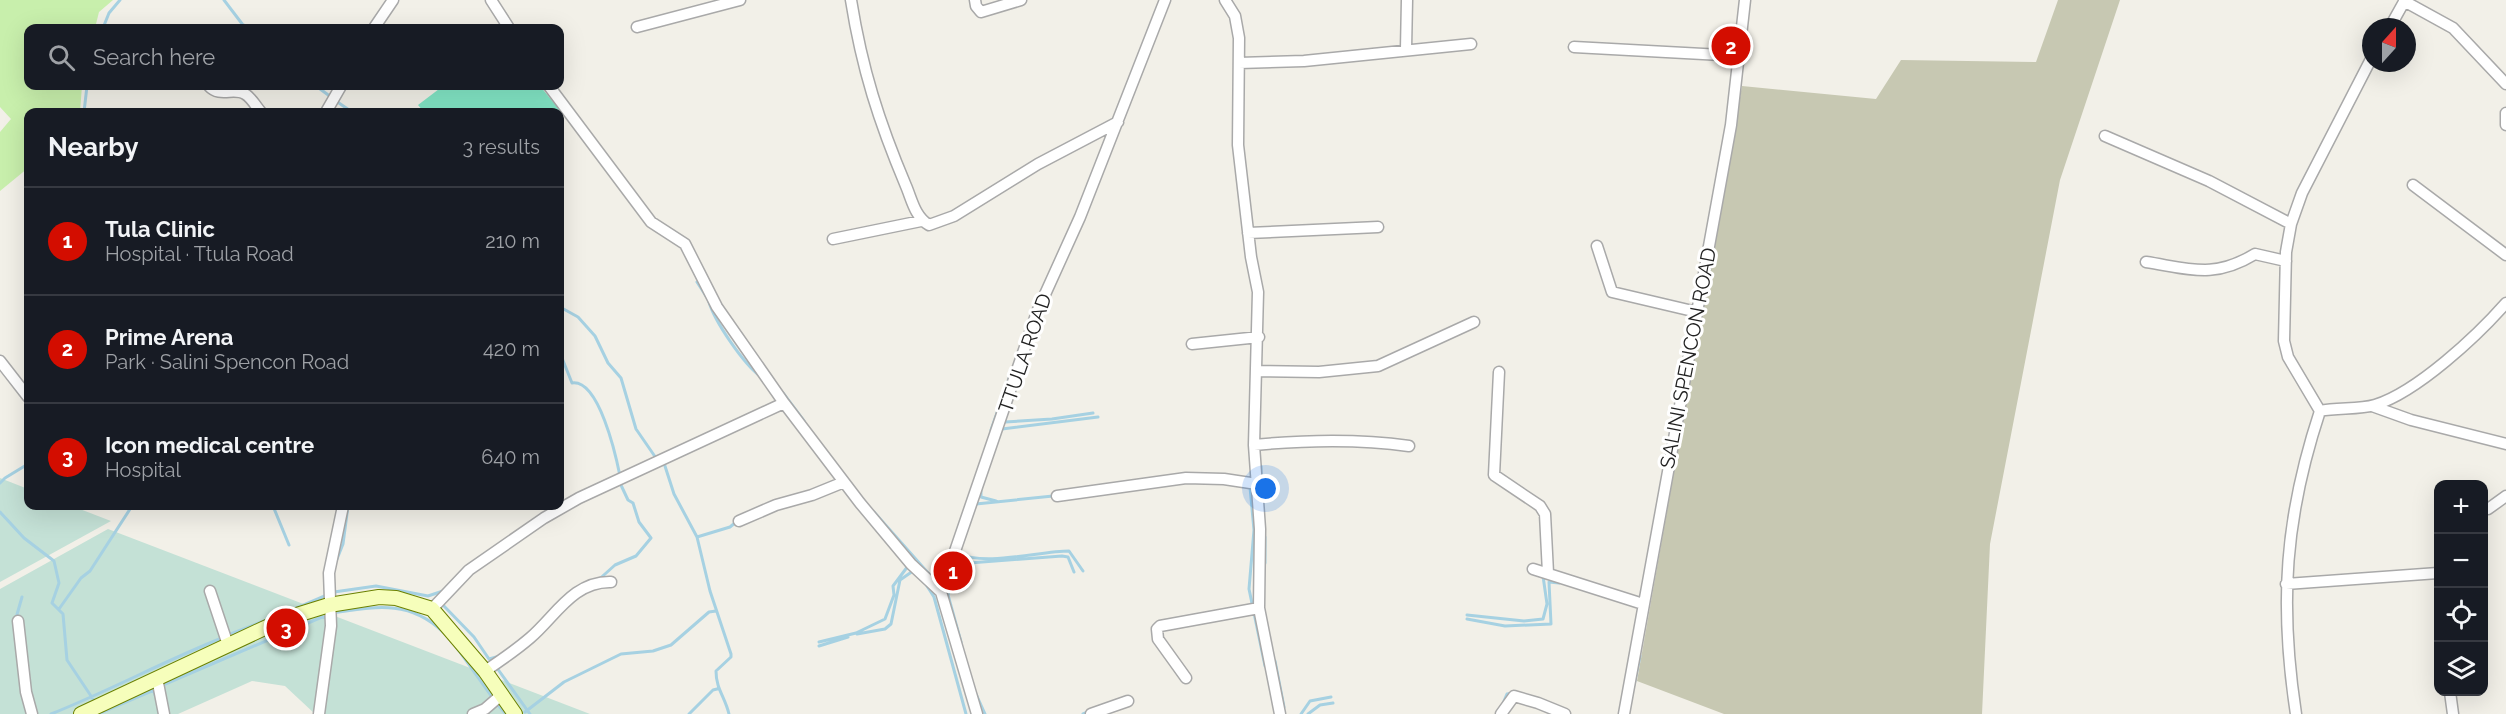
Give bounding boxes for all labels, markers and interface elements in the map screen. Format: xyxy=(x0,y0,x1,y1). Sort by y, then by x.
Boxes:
north arrow xyxy=(2362,18,2416,72)
search box xyxy=(24,24,564,90)
pin: 2 xyxy=(1712,24,1750,68)
icon: search xyxy=(45,41,78,74)
text: Search here xyxy=(93,44,215,70)
text: Nearby xyxy=(48,132,138,162)
text: 3 results xyxy=(462,135,540,159)
text: Tula Clinic xyxy=(105,216,215,242)
text: 1 xyxy=(63,229,72,253)
text: 210 m xyxy=(485,229,540,253)
text: Hospital · Ttula Road xyxy=(105,242,294,266)
street label: SALINI SPENCON ROAD xyxy=(1655,246,1721,470)
street label: TTULA ROAD xyxy=(993,290,1057,416)
text: Prime Arena xyxy=(105,324,233,350)
text: 2 xyxy=(62,337,73,361)
text: 420 m xyxy=(483,337,540,361)
text: Park · Salini Spencon Road xyxy=(105,350,349,374)
text: Icon medical centre xyxy=(105,432,314,458)
text: 3 xyxy=(62,445,73,469)
text: 640 m xyxy=(481,445,540,469)
text: Hospital xyxy=(105,458,181,482)
your location xyxy=(1251,474,1280,503)
map controls xyxy=(2434,480,2488,696)
button: + xyxy=(2434,480,2488,534)
button: − xyxy=(2434,534,2488,588)
pin: 1 xyxy=(934,548,972,594)
button: locate xyxy=(2434,588,2488,642)
pin: 3 xyxy=(266,606,306,650)
button: layers xyxy=(2434,642,2488,696)

